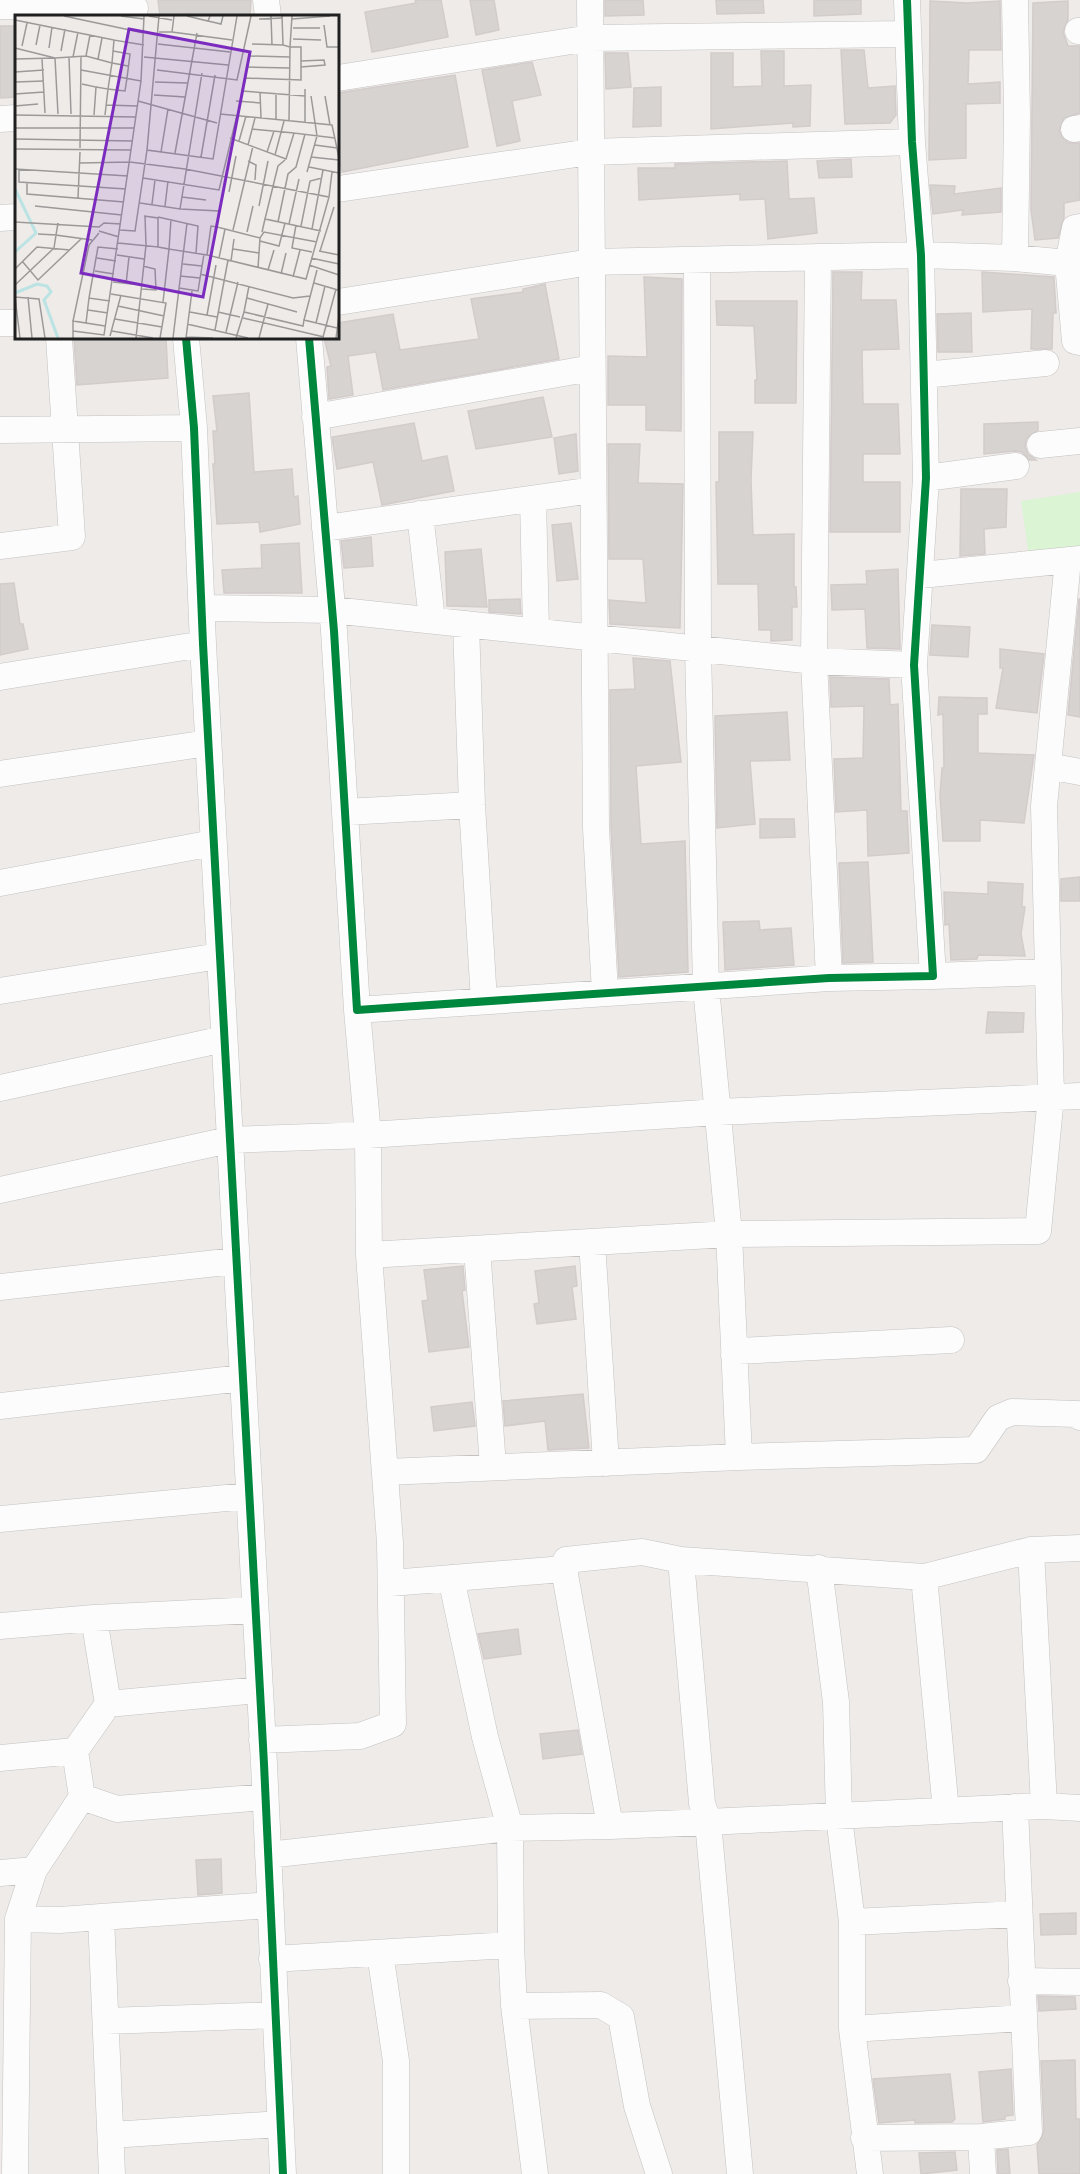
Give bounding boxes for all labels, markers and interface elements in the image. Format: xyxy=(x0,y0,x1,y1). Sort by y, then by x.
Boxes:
inset map xyxy=(15,15,339,339)

